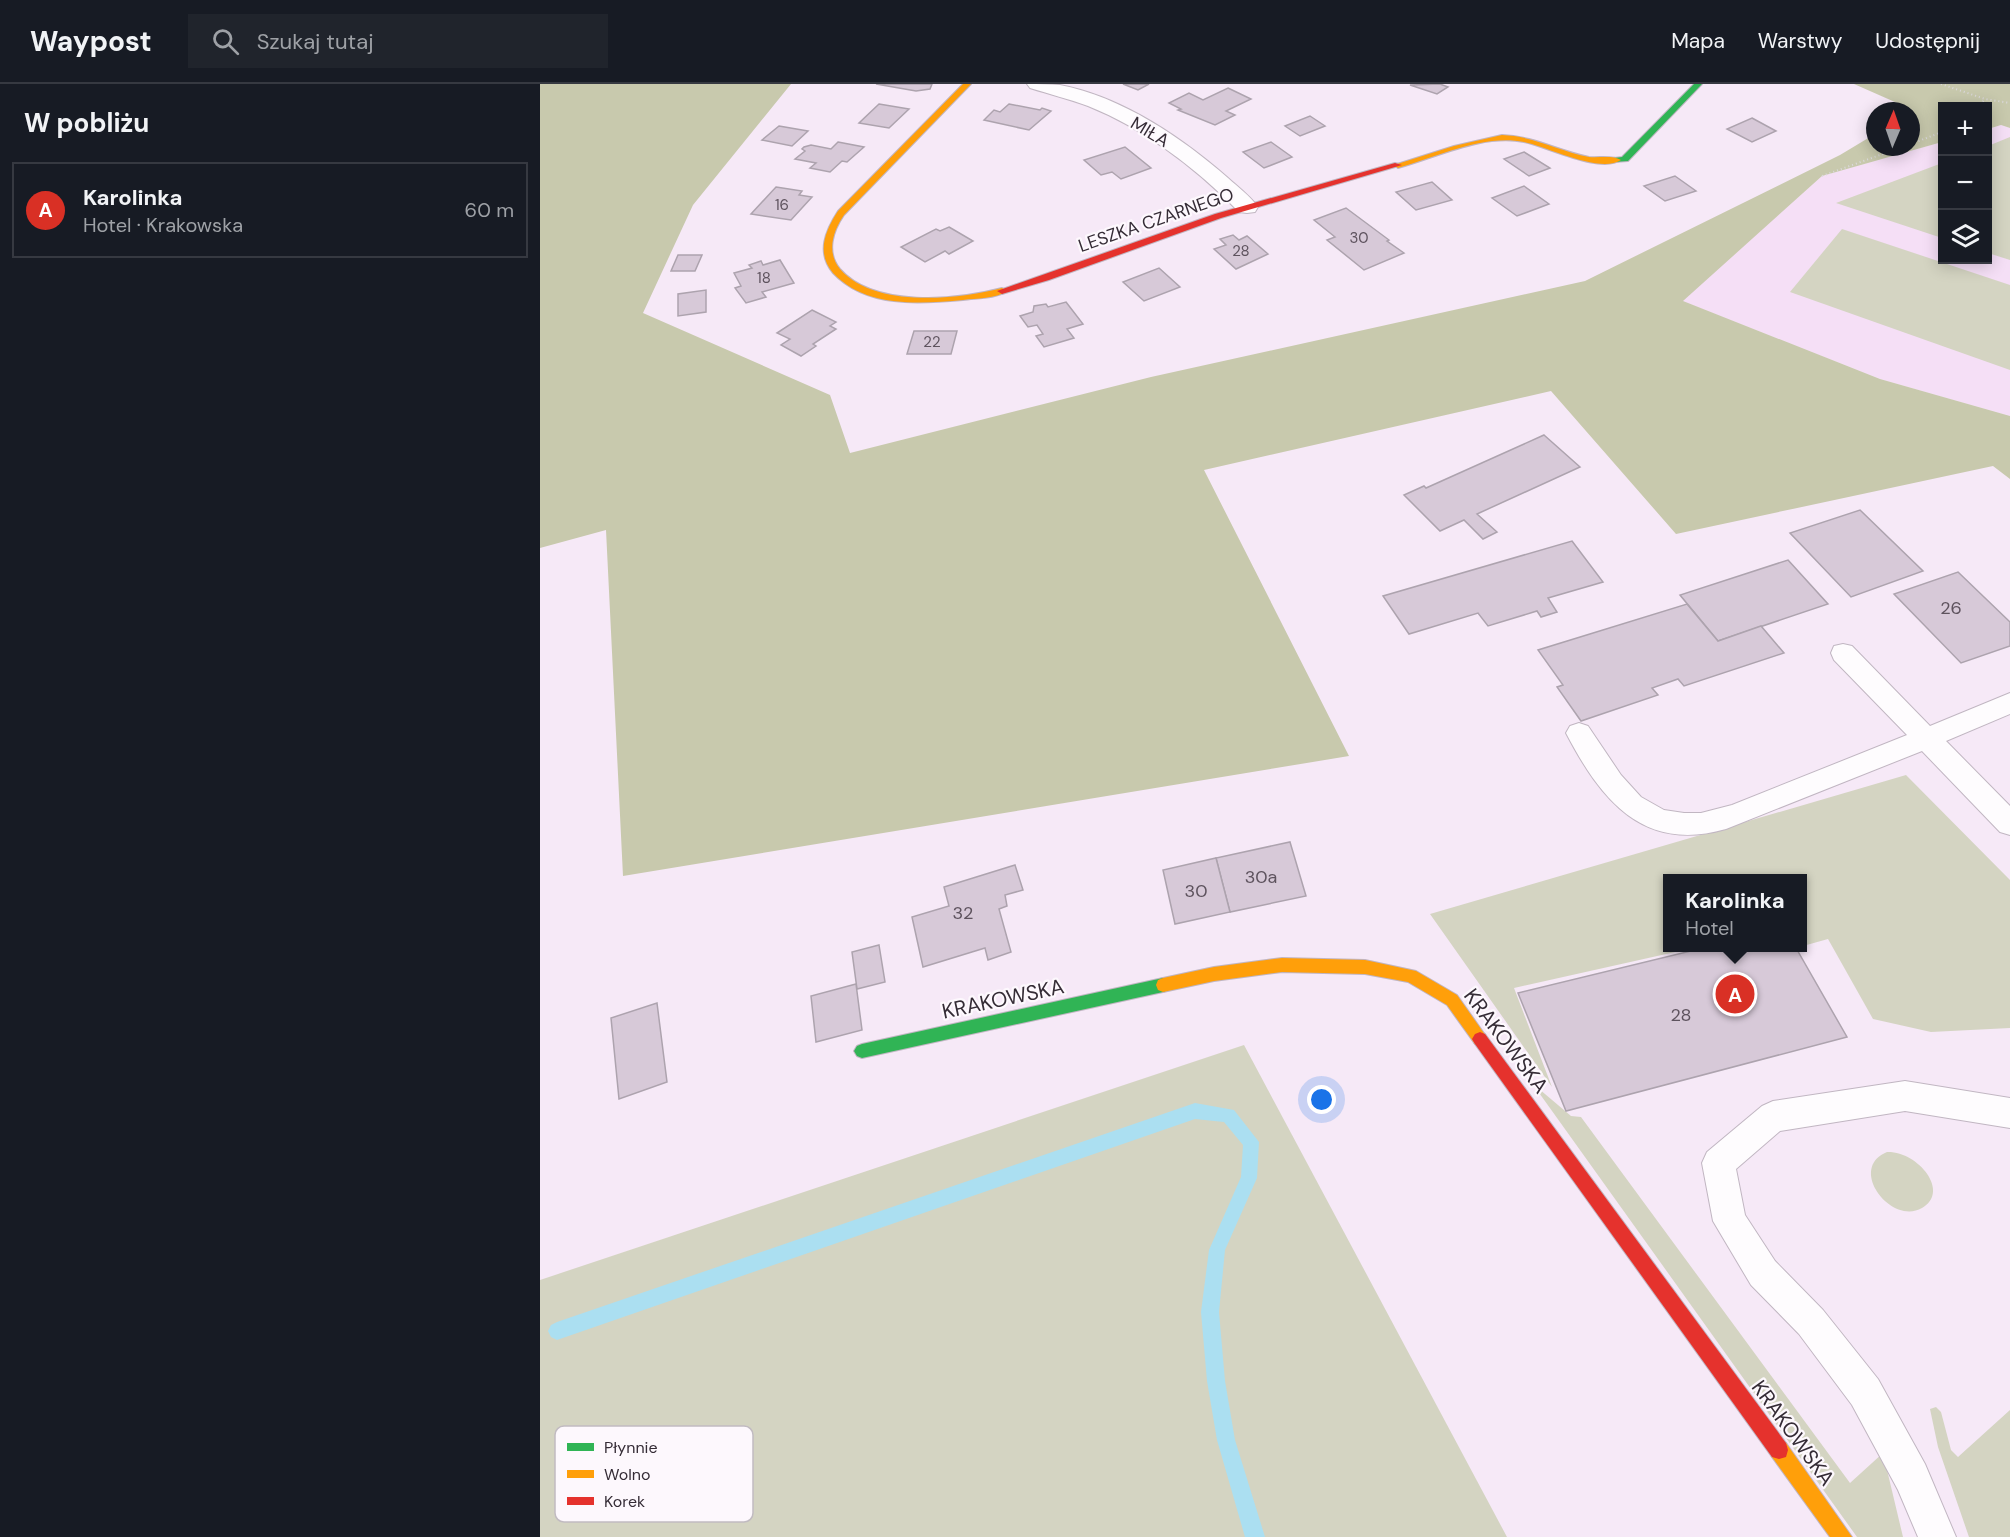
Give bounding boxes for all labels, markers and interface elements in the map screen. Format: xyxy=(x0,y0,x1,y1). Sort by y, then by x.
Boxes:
search box xyxy=(188,14,608,68)
text: Waypost xyxy=(30,23,152,60)
icon: search xyxy=(209,25,242,58)
text: Szukaj tutaj xyxy=(257,27,373,56)
text: Mapa xyxy=(1671,27,1725,55)
text: Warstwy xyxy=(1758,27,1842,55)
text: Udostępnij xyxy=(1875,27,1980,55)
north arrow xyxy=(1866,102,1920,156)
map controls xyxy=(1938,102,1992,264)
button: + xyxy=(1938,102,1992,156)
text: W pobliżu xyxy=(24,106,149,140)
street label: MIŁA xyxy=(1126,111,1174,153)
button: − xyxy=(1938,156,1992,210)
street label: LESZKA CZARNEGO xyxy=(1075,182,1237,258)
text: Karolinka xyxy=(83,183,182,212)
house number: 16 xyxy=(775,195,789,215)
text: A xyxy=(38,197,53,223)
text: 60 m xyxy=(465,197,514,223)
button: layers xyxy=(1938,210,1992,264)
text: Hotel · Krakowska xyxy=(83,212,243,238)
house number: 30 xyxy=(1349,228,1369,248)
house number: 28 xyxy=(1232,241,1250,261)
house number: 18 xyxy=(757,268,771,288)
house number: 22 xyxy=(923,332,941,352)
house number: 26 xyxy=(1940,596,1962,620)
house number: 30a xyxy=(1245,865,1277,889)
popup xyxy=(1663,874,1807,952)
house number: 30 xyxy=(1185,879,1207,903)
text: Karolinka xyxy=(1685,886,1785,915)
house number: 32 xyxy=(952,901,974,925)
text: Hotel xyxy=(1685,915,1734,941)
street label: KRAKOWSKA xyxy=(939,972,1067,1026)
pin: A xyxy=(1716,972,1754,1016)
street label: KRAKOWSKA xyxy=(1457,983,1555,1099)
house number: 28 xyxy=(1670,1003,1692,1027)
your location xyxy=(1307,1085,1336,1114)
street label: KRAKOWSKA xyxy=(1745,1375,1841,1491)
legend xyxy=(555,1426,753,1522)
text: Płynnie xyxy=(604,1437,658,1458)
text: Wolno xyxy=(604,1464,650,1485)
text: Korek xyxy=(604,1491,645,1512)

